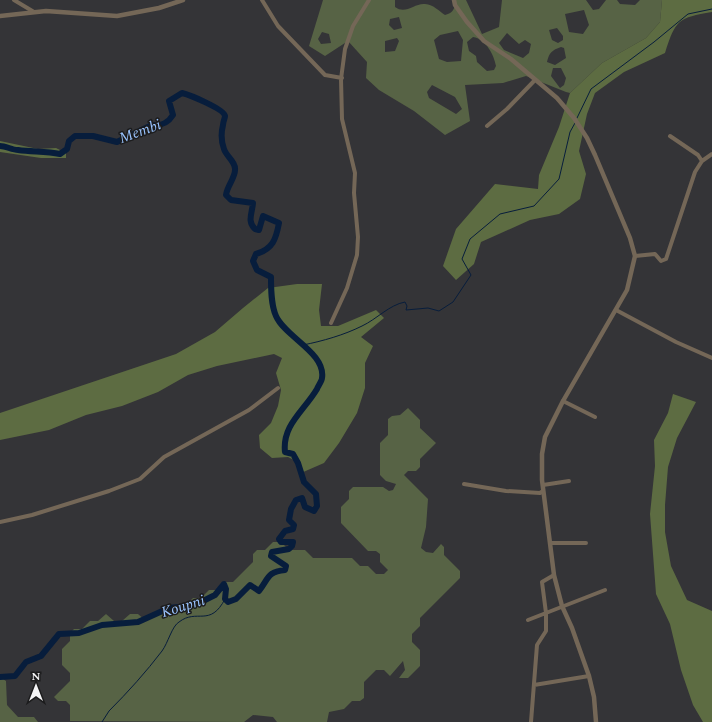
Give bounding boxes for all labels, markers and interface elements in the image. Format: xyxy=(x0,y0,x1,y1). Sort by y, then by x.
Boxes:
water label: Membi xyxy=(116,113,165,150)
water label: Koupni xyxy=(158,589,208,624)
north arrow xyxy=(16,666,56,706)
text: N xyxy=(32,668,41,685)

